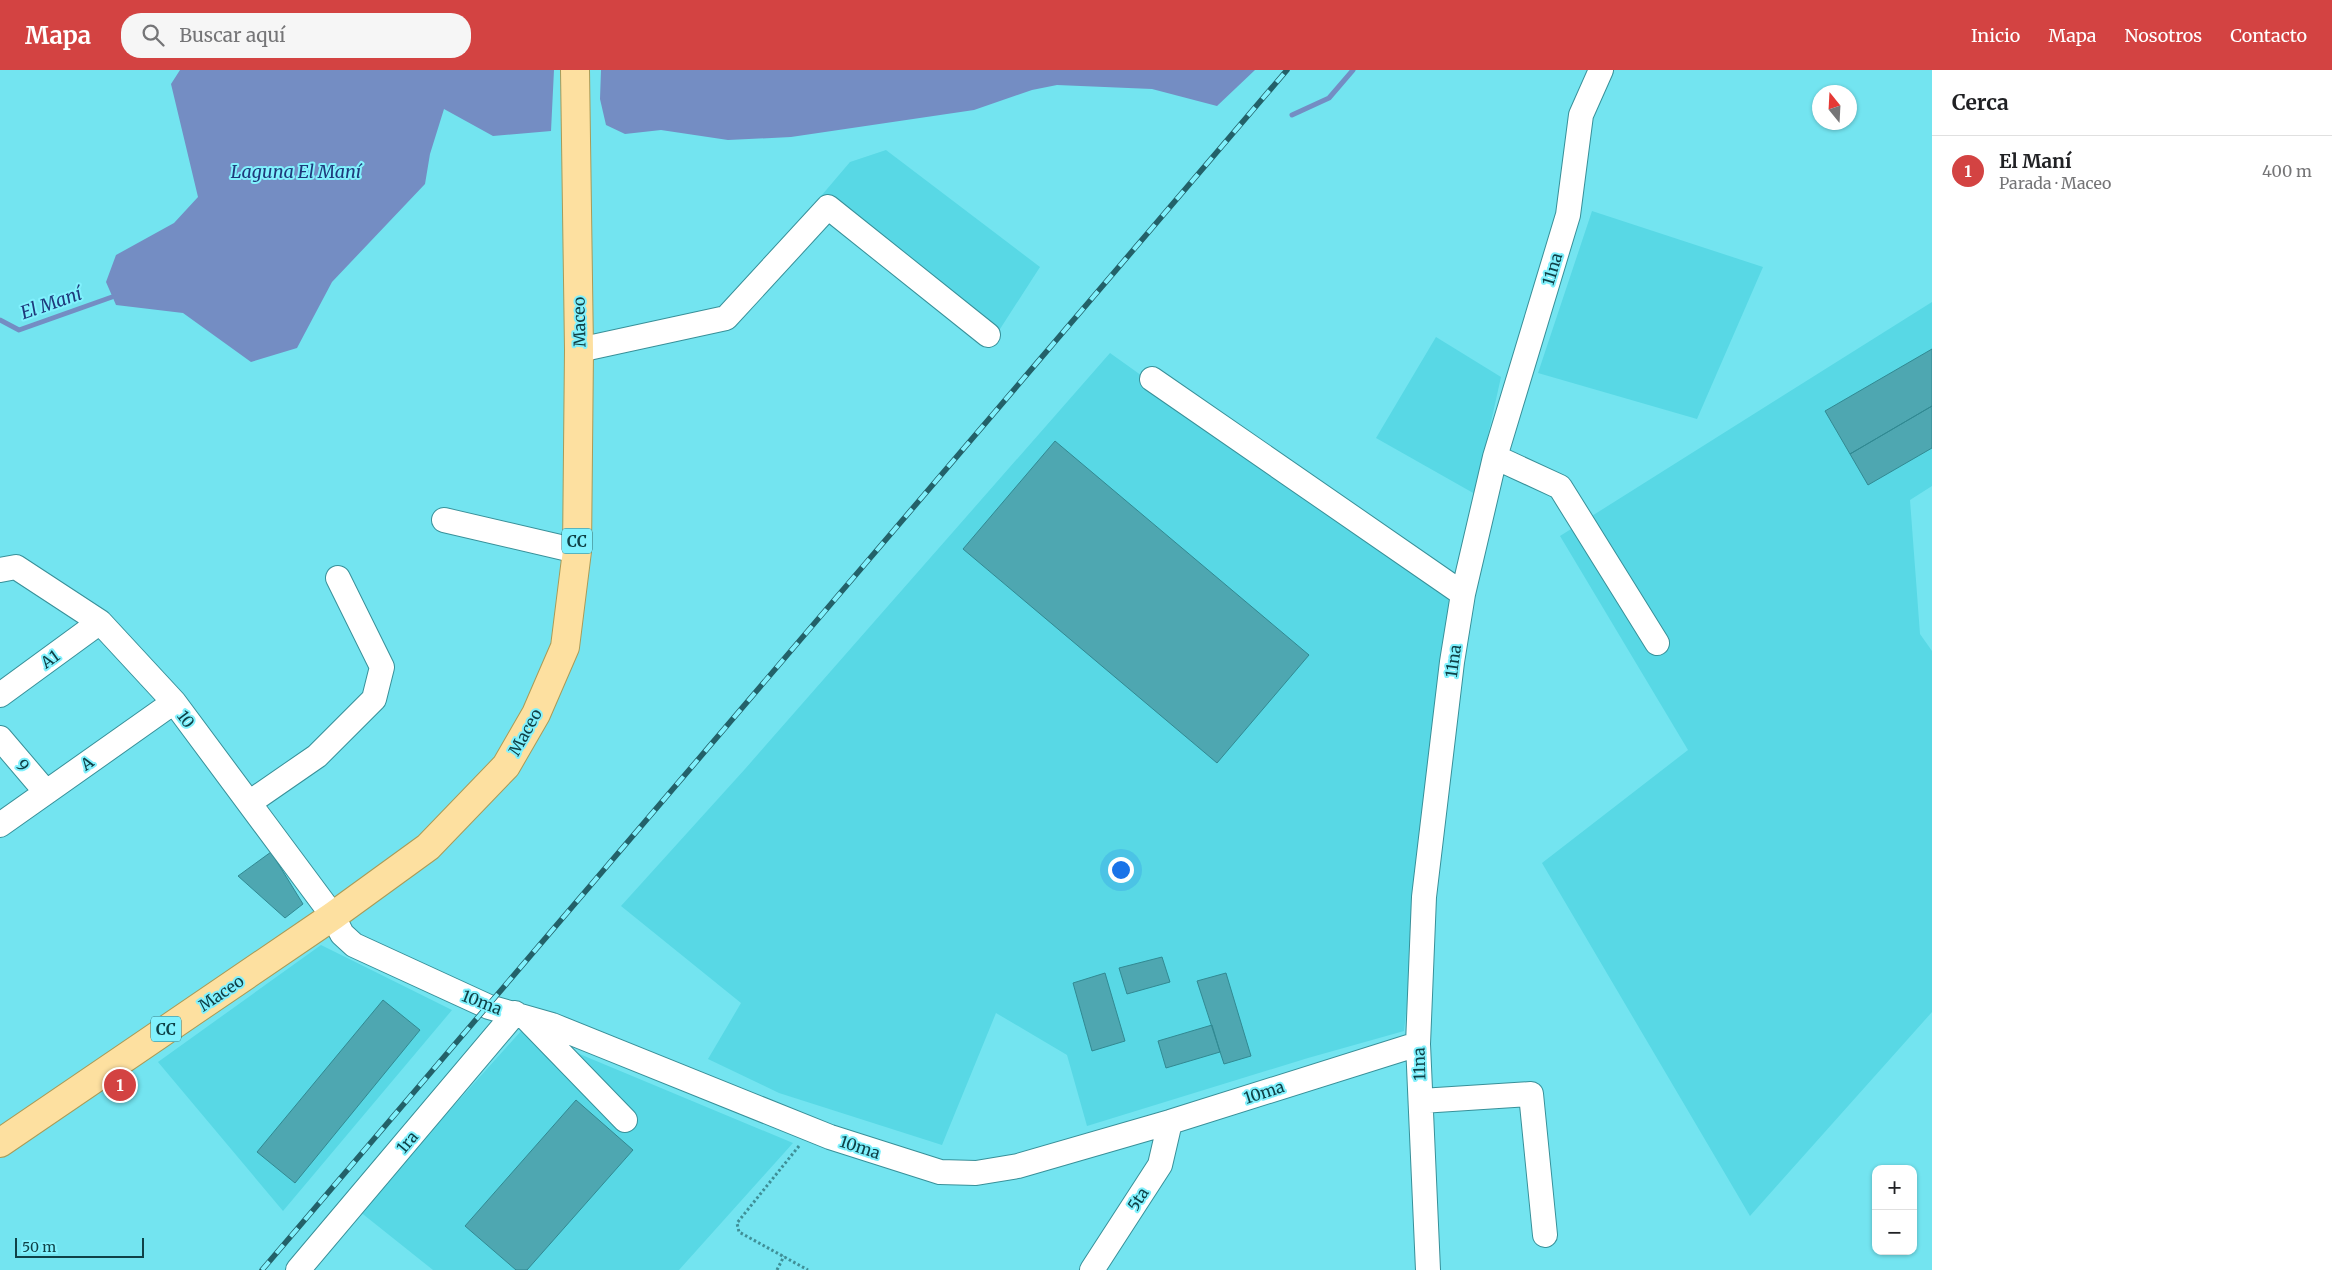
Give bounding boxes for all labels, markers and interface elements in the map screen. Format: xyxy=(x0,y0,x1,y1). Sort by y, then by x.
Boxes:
search box xyxy=(121,13,471,58)
text: Mapa xyxy=(25,20,91,51)
icon: search xyxy=(139,21,167,49)
text: Buscar aquí xyxy=(179,23,285,47)
text: Inicio xyxy=(1971,24,2020,47)
text: Mapa xyxy=(2048,24,2097,47)
text: Nosotros xyxy=(2125,24,2202,47)
text: Contacto xyxy=(2230,24,2307,47)
north arrow xyxy=(1812,85,1857,130)
text: Cerca xyxy=(1952,89,2009,116)
text: El Maní xyxy=(1999,149,2071,173)
water label: Laguna El Maní xyxy=(231,160,363,183)
text: 1 xyxy=(1964,161,1972,181)
text: 400 m xyxy=(2262,161,2312,181)
text: Parada · Maceo xyxy=(1999,173,2111,193)
street label: 11na xyxy=(1538,250,1567,288)
water label: El Maní xyxy=(17,281,86,324)
street label: Maceo xyxy=(569,297,589,347)
road number: CC xyxy=(562,528,592,554)
street label: 11na xyxy=(1441,643,1465,679)
street label: A1 xyxy=(36,645,63,673)
street label: Maceo xyxy=(504,705,546,759)
street label: 10 xyxy=(173,706,199,732)
street label: A xyxy=(76,751,98,775)
street label: 9 xyxy=(12,755,34,775)
your location xyxy=(1108,857,1134,883)
street label: Maceo xyxy=(195,971,247,1015)
street label: 10ma xyxy=(459,985,505,1019)
road number: CC xyxy=(151,1016,181,1042)
street label: 11na xyxy=(1408,1047,1430,1081)
pin: 1 xyxy=(104,1066,136,1104)
street label: 10ma xyxy=(1241,1076,1287,1108)
street label: 1ra xyxy=(392,1127,422,1157)
street label: 10ma xyxy=(837,1131,883,1163)
map controls xyxy=(1872,1165,1917,1255)
button: + xyxy=(1872,1165,1917,1210)
street label: 5ta xyxy=(1123,1183,1153,1214)
button: − xyxy=(1872,1210,1917,1255)
scale bar xyxy=(15,1235,144,1258)
text: 50 m xyxy=(22,1238,56,1256)

